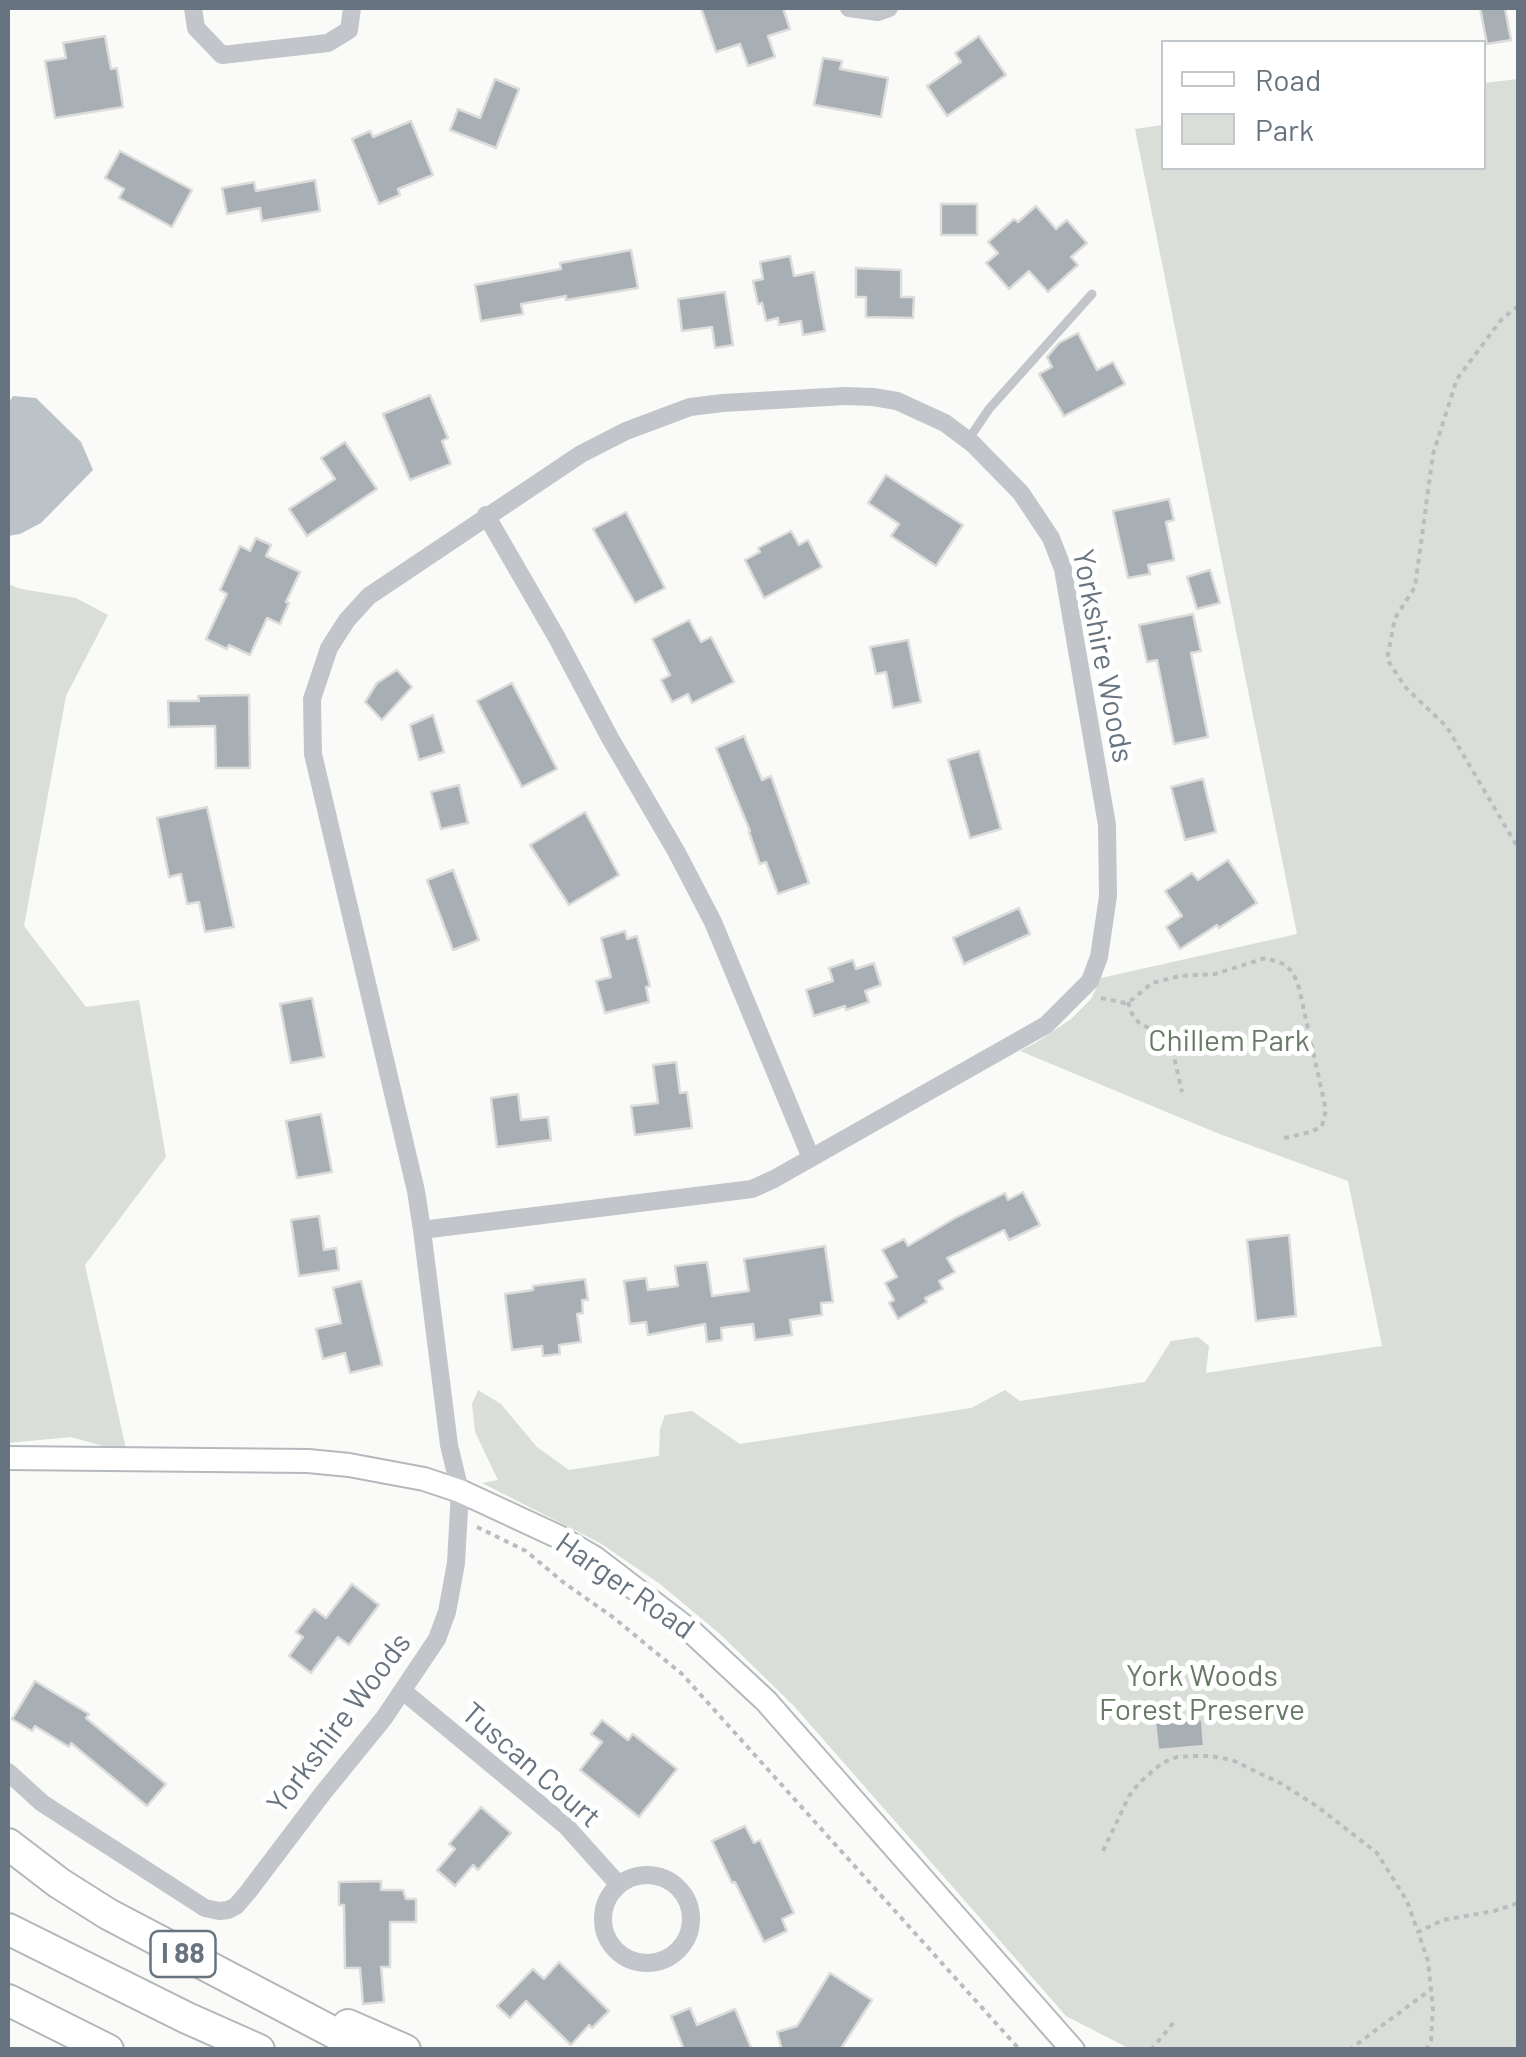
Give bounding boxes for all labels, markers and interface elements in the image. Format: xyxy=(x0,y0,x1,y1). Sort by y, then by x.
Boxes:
legend xyxy=(1161,40,1486,170)
text: Road xyxy=(1255,61,1321,97)
text: Park xyxy=(1255,111,1314,147)
street label: Yorkshire Woods xyxy=(1065,546,1141,766)
park label: Chillem Park xyxy=(1148,1023,1310,1059)
street label: Harger Road xyxy=(549,1525,701,1647)
street label: Yorkshire Woods xyxy=(259,1626,419,1820)
park label: York Woods Forest Preserve xyxy=(1099,1658,1305,1728)
street label: Tuscan Court xyxy=(454,1695,608,1835)
road number: I 88 xyxy=(150,1931,216,1977)

